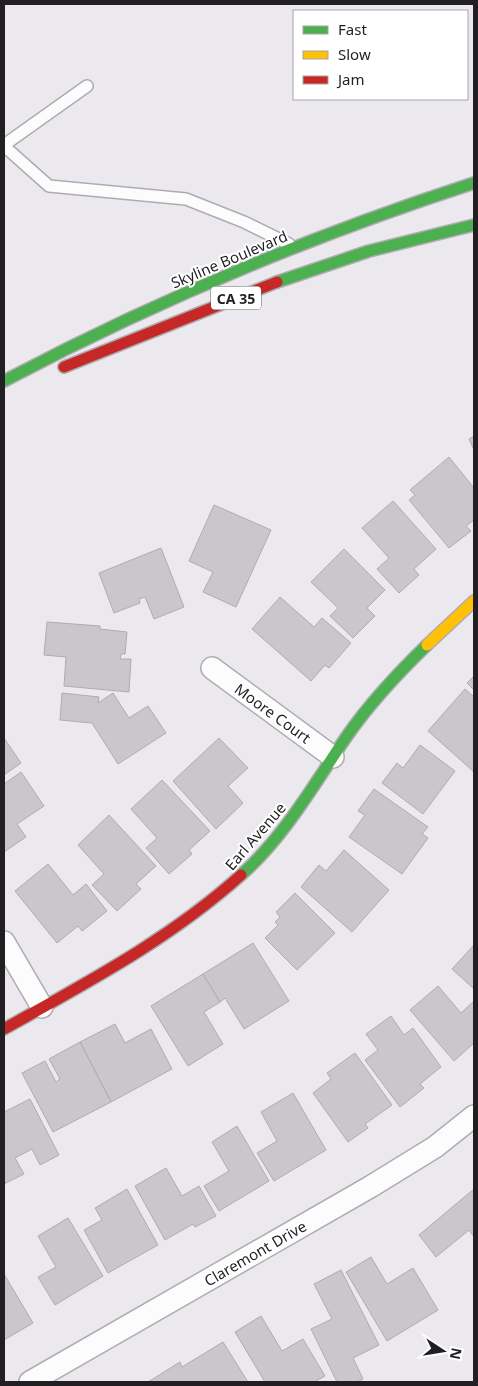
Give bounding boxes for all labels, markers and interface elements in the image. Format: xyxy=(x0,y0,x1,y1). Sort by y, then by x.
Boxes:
legend xyxy=(293,10,468,100)
text: Fast xyxy=(338,19,367,39)
text: Slow xyxy=(338,44,371,64)
text: Jam xyxy=(336,69,365,89)
street label: Skyline Boulevard xyxy=(168,225,290,293)
road number: CA 35 xyxy=(211,286,261,310)
street label: Moore Court xyxy=(231,679,316,748)
street label: Earl Avenue xyxy=(220,798,290,874)
street label: Claremont Drive xyxy=(200,1216,310,1290)
north arrow xyxy=(418,1326,468,1376)
text: N xyxy=(446,1346,467,1361)

